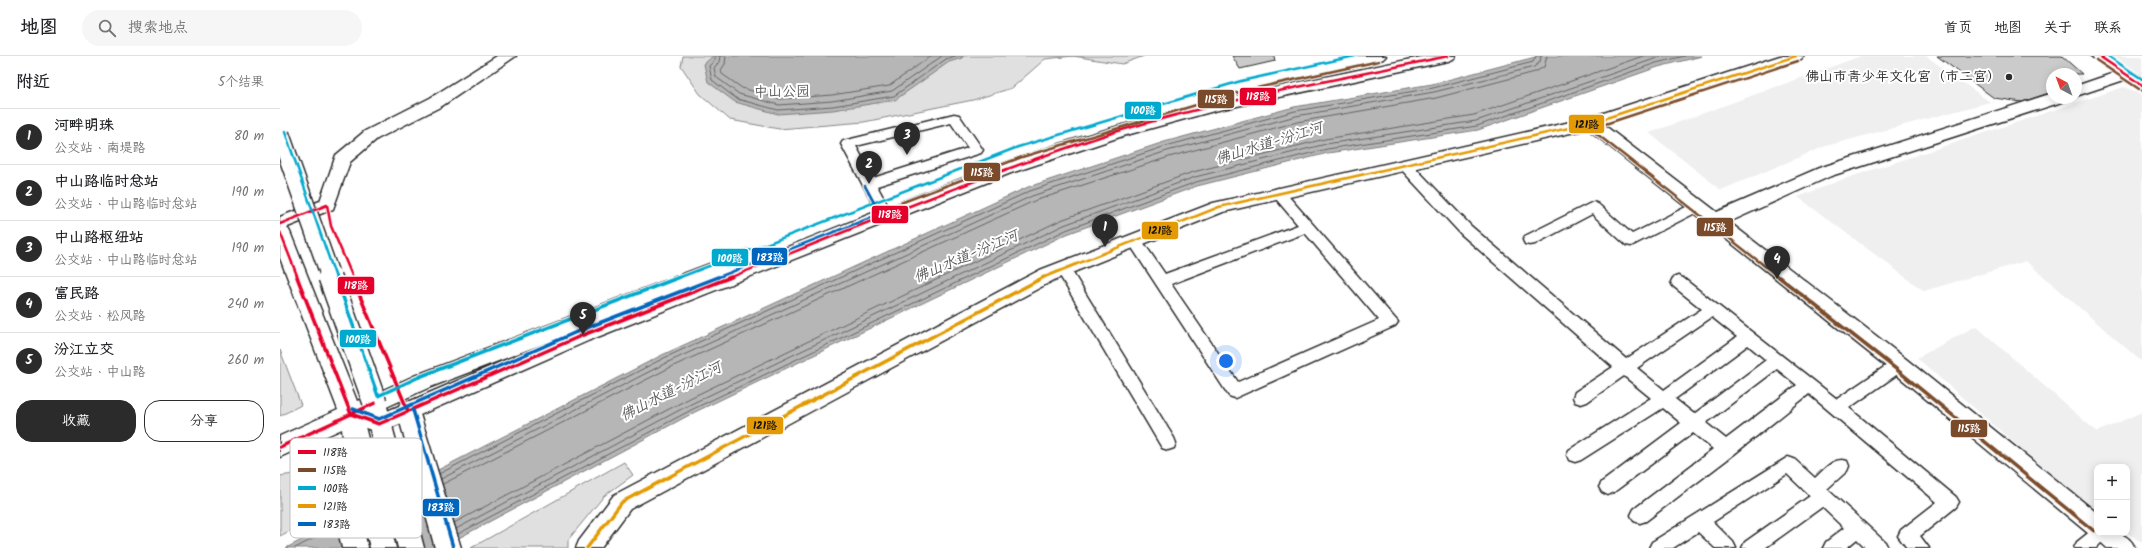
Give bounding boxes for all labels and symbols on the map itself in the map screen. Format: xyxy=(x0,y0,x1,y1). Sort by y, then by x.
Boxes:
place label: 佛山市青少年文化宫（市二宫） xyxy=(1805,66,2001,88)
north arrow xyxy=(2046,68,2082,104)
marker: 佛山市青少年文化宫（市二宫） xyxy=(2004,72,2014,82)
park label: 中山公园 xyxy=(754,81,810,103)
line badge: 118路 xyxy=(1239,87,1277,106)
text: 118路 xyxy=(1246,88,1270,106)
line badge: 115路 xyxy=(1197,89,1235,109)
text: 115路 xyxy=(1204,91,1228,109)
line badge: 100路 xyxy=(1124,101,1162,120)
text: 100路 xyxy=(1130,102,1156,120)
line badge: 121路 xyxy=(1568,114,1605,134)
water label: 佛山水道-汾江河 xyxy=(1212,115,1329,172)
text: 121路 xyxy=(1575,116,1599,134)
pin: 3 xyxy=(894,122,920,155)
pin: 2 xyxy=(856,151,882,184)
line badge: 115路 xyxy=(963,162,1001,182)
text: 115路 xyxy=(970,164,994,182)
line badge: 118路 xyxy=(871,205,909,224)
text: 118路 xyxy=(878,206,902,224)
pin: 1 xyxy=(1092,214,1118,247)
line badge: 115路 xyxy=(1696,217,1734,237)
text: 115路 xyxy=(1703,219,1727,237)
line badge: 121路 xyxy=(1141,221,1179,240)
text: 121路 xyxy=(1148,222,1172,240)
water label: 佛山水道-汾江河 xyxy=(910,223,1025,290)
pin: 4 xyxy=(1764,246,1790,279)
line badge: 183路 xyxy=(751,247,788,266)
line badge: 100路 xyxy=(711,248,749,267)
text: 183路 xyxy=(757,249,783,267)
text: 100路 xyxy=(717,250,743,268)
line badge: 118路 xyxy=(337,276,375,295)
text: 118路 xyxy=(344,277,368,295)
pin: 5 xyxy=(570,302,596,335)
line badge: 100路 xyxy=(339,329,377,348)
text: 100路 xyxy=(345,331,371,349)
your location xyxy=(1216,351,1236,371)
water label: 佛山水道-汾江河 xyxy=(616,355,729,428)
line badge: 121路 xyxy=(746,416,784,435)
text: 121路 xyxy=(753,417,777,435)
line badge: 115路 xyxy=(1950,419,1988,438)
text: 115路 xyxy=(1957,420,1981,438)
legend xyxy=(290,438,422,538)
text: 118路 xyxy=(323,444,348,462)
text: 115路 xyxy=(323,462,347,480)
text: 100路 xyxy=(323,480,348,498)
text: 121路 xyxy=(323,498,347,516)
line badge: 183路 xyxy=(422,498,460,517)
text: 183路 xyxy=(428,499,454,517)
text: 183路 xyxy=(323,516,350,534)

